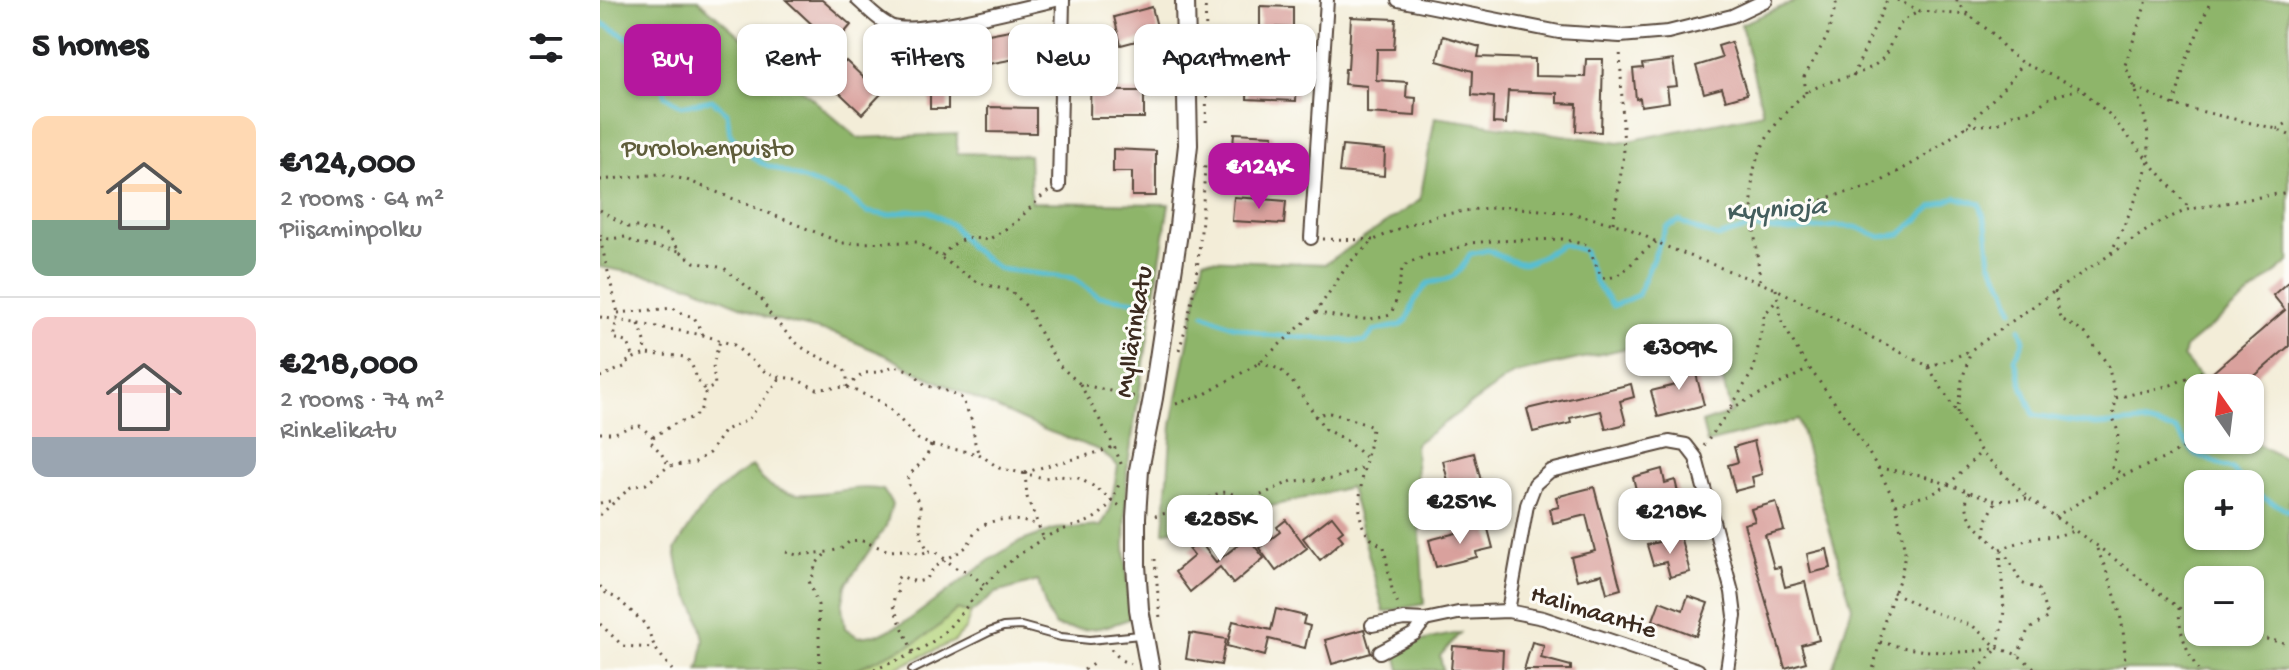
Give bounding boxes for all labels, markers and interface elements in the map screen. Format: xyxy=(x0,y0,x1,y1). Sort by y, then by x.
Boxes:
chip: Buy xyxy=(624,24,721,96)
chip: Rent xyxy=(737,24,847,96)
chip: Filters xyxy=(863,24,992,96)
chip: New xyxy=(1008,24,1118,96)
chip: Apartment xyxy=(1134,24,1316,96)
icon: filters xyxy=(524,26,568,70)
text: 5 homes xyxy=(32,28,148,68)
park label: Purolohenpuisto xyxy=(621,135,794,166)
pin: €124K xyxy=(1203,143,1315,211)
text: €124,000 xyxy=(280,145,415,185)
icon: home xyxy=(96,148,192,244)
text: €124K xyxy=(1226,153,1292,184)
text: 2 rooms · 64 m² xyxy=(280,185,444,216)
water label: Kyynioja xyxy=(1725,191,1829,231)
text: Piisaminpolku xyxy=(280,216,422,247)
street label: Myllärinkatu xyxy=(1110,264,1162,400)
pin: €309K xyxy=(1623,324,1735,392)
text: €309K xyxy=(1643,334,1715,365)
text: €218,000 xyxy=(280,346,418,386)
icon: home xyxy=(96,349,192,445)
north arrow xyxy=(2184,374,2264,454)
map controls xyxy=(2184,374,2264,646)
text: 2 rooms · 74 m² xyxy=(280,386,444,417)
text: Rinkelikatu xyxy=(280,417,397,448)
button: + xyxy=(2184,470,2264,550)
pin: €251K xyxy=(1404,478,1516,546)
text: €251K xyxy=(1427,488,1493,519)
pin: €218K xyxy=(1614,488,1726,556)
pin: €285K xyxy=(1164,495,1276,563)
text: €218K xyxy=(1636,498,1704,529)
text: €285K xyxy=(1185,505,1255,536)
button: − xyxy=(2184,566,2264,646)
street label: Halimaantie xyxy=(1526,580,1660,648)

